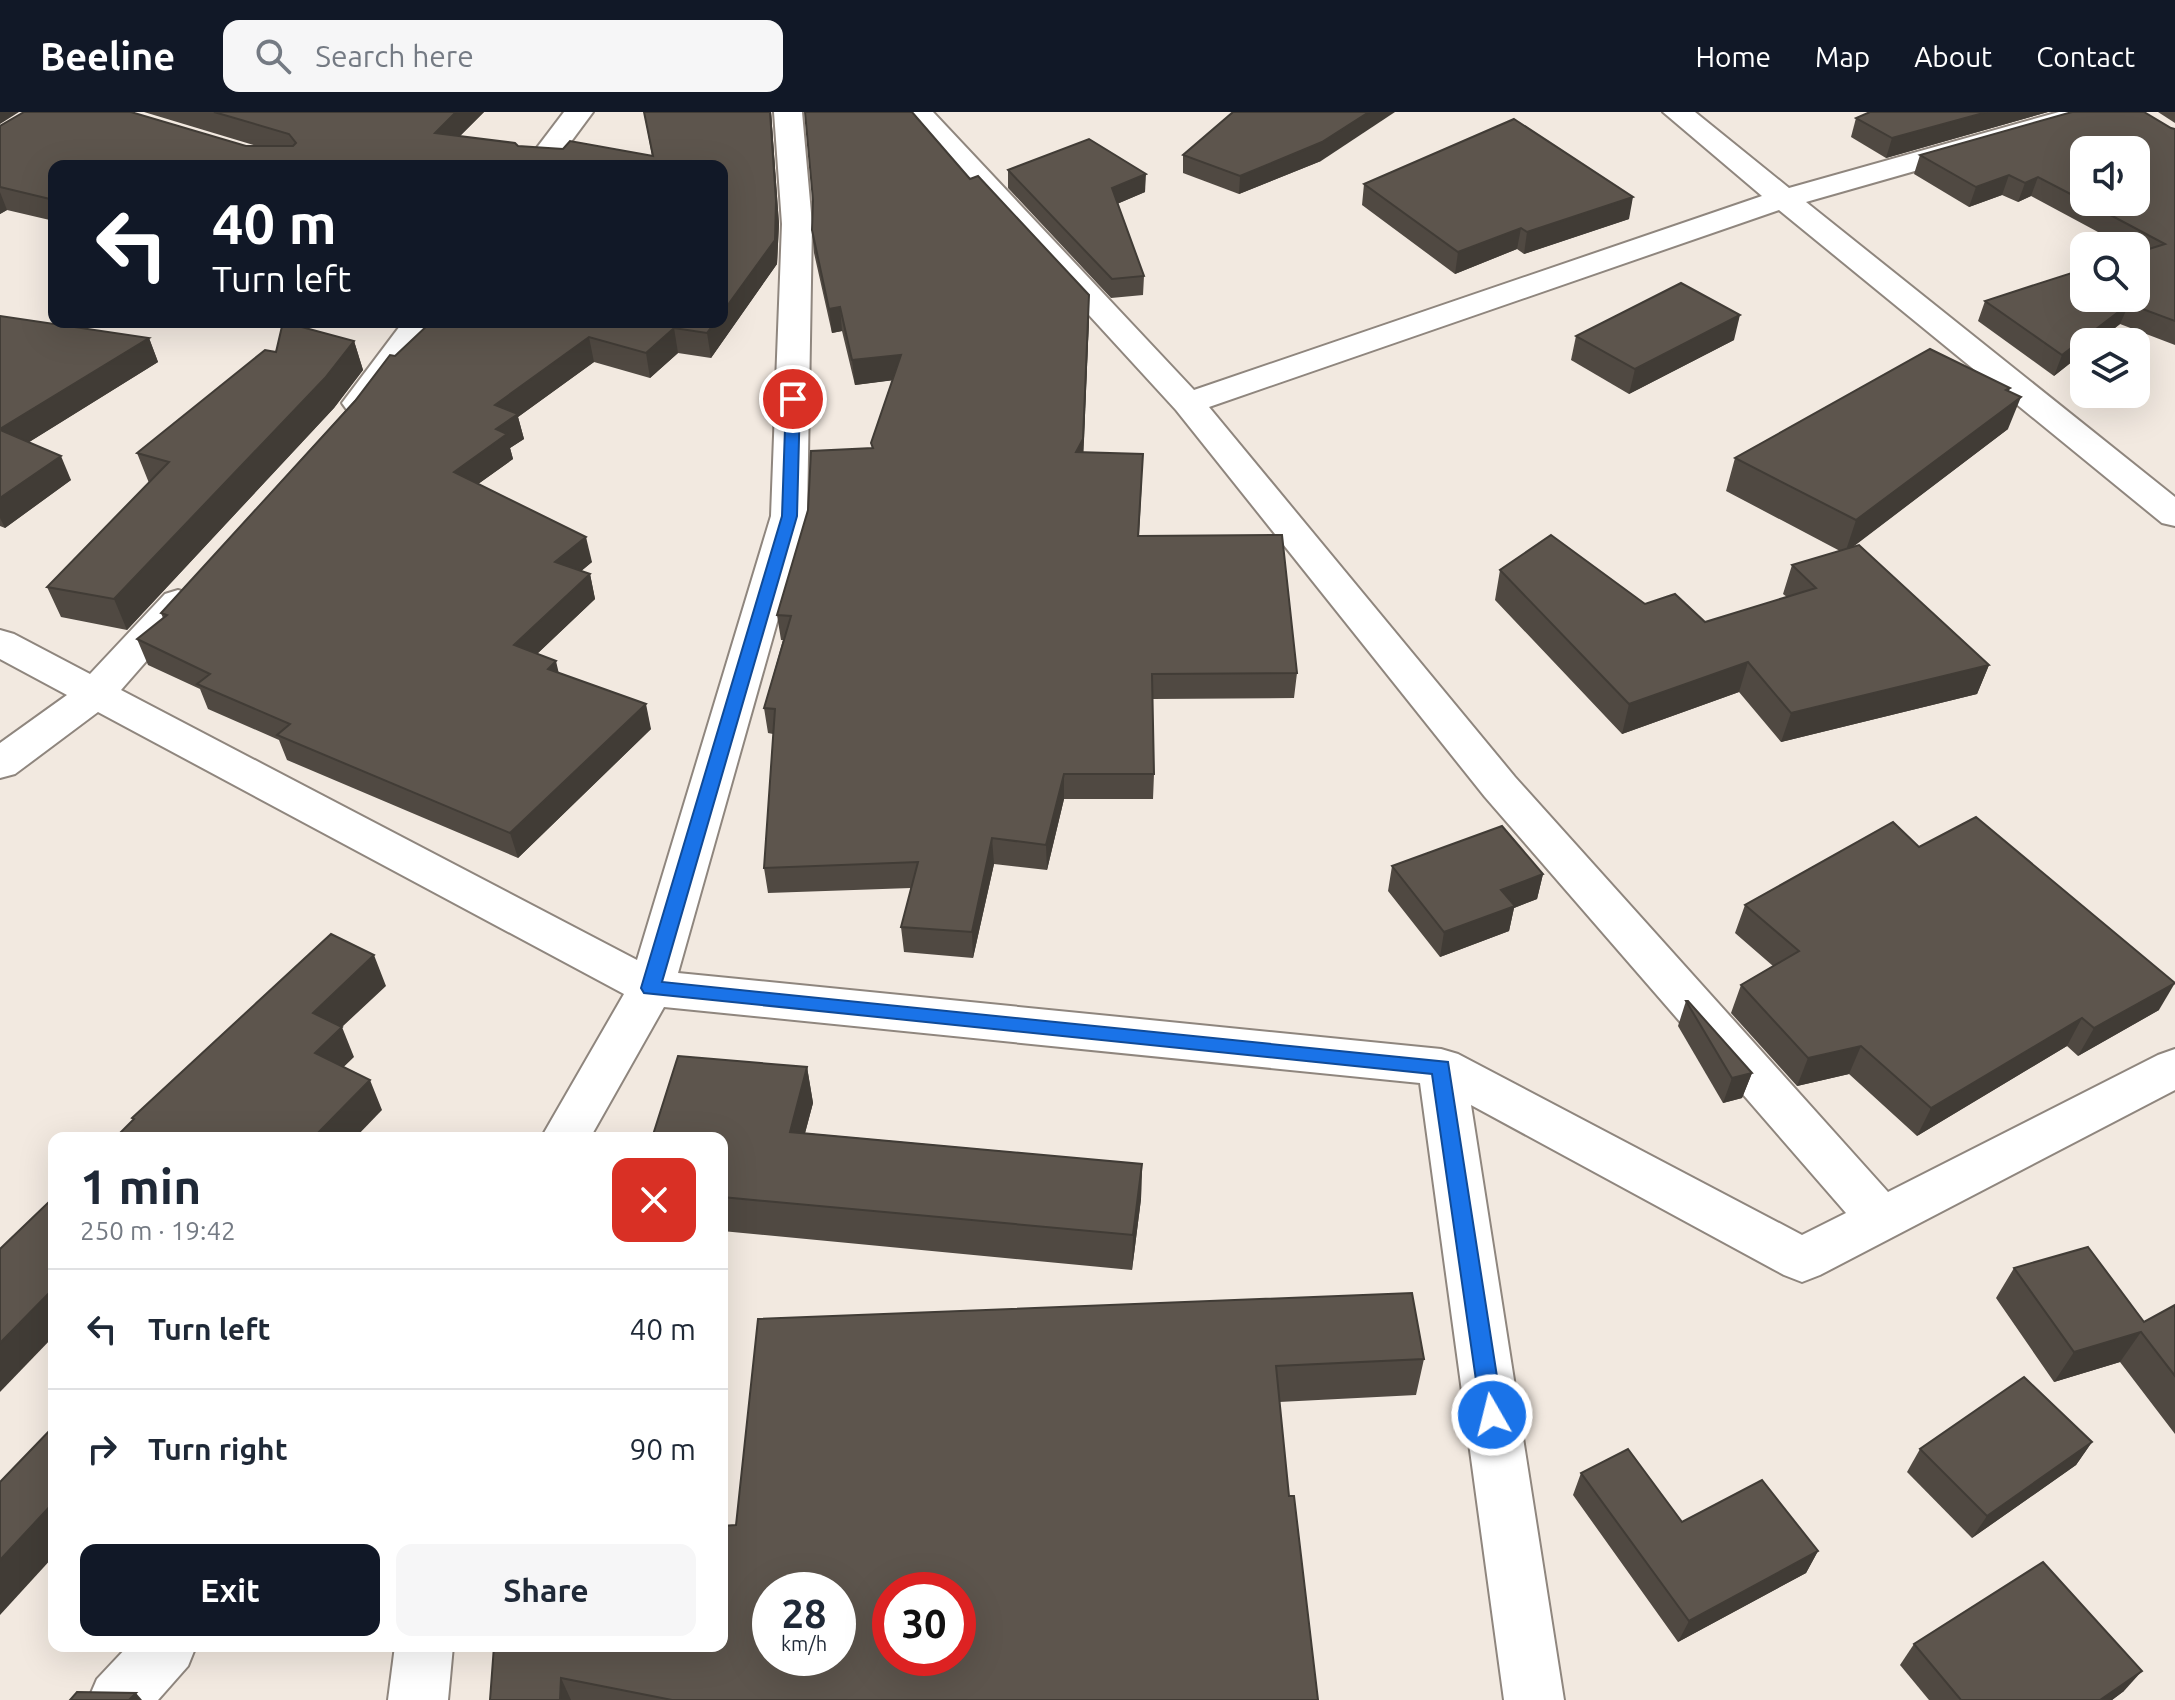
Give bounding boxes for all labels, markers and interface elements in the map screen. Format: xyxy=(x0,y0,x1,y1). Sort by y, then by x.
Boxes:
search box xyxy=(223,20,783,92)
icon: search xyxy=(251,34,295,78)
text: Beeline xyxy=(40,35,175,77)
text: Search here xyxy=(315,39,474,73)
text: Home xyxy=(1696,41,1771,72)
text: Map xyxy=(1815,41,1870,72)
text: About xyxy=(1914,41,1992,72)
text: Contact xyxy=(2036,41,2135,72)
map controls xyxy=(2070,136,2150,408)
button: sound xyxy=(2070,136,2150,216)
icon: left xyxy=(80,192,184,296)
text: 40 m xyxy=(212,192,337,255)
button: search xyxy=(2070,232,2150,312)
text: Turn left xyxy=(212,258,351,299)
button: layers xyxy=(2070,328,2150,408)
pin xyxy=(759,365,827,433)
icon: arrive xyxy=(771,377,815,421)
button: close xyxy=(612,1158,696,1242)
text: 1 min xyxy=(80,1159,201,1213)
text: 250 m · 19:42 xyxy=(80,1216,236,1245)
icon: left xyxy=(80,1307,124,1351)
text: Turn left xyxy=(148,1312,270,1346)
text: 40 m xyxy=(629,1312,696,1346)
position arrow xyxy=(1450,1373,1534,1457)
icon: right xyxy=(80,1427,124,1471)
text: Turn right xyxy=(148,1432,288,1466)
text: 90 m xyxy=(629,1432,696,1466)
button: Exit xyxy=(80,1544,380,1636)
button: Share xyxy=(396,1544,696,1636)
speed limit sign: 30 xyxy=(872,1572,976,1676)
text: 28 xyxy=(781,1591,827,1636)
text: km/h xyxy=(781,1632,827,1655)

